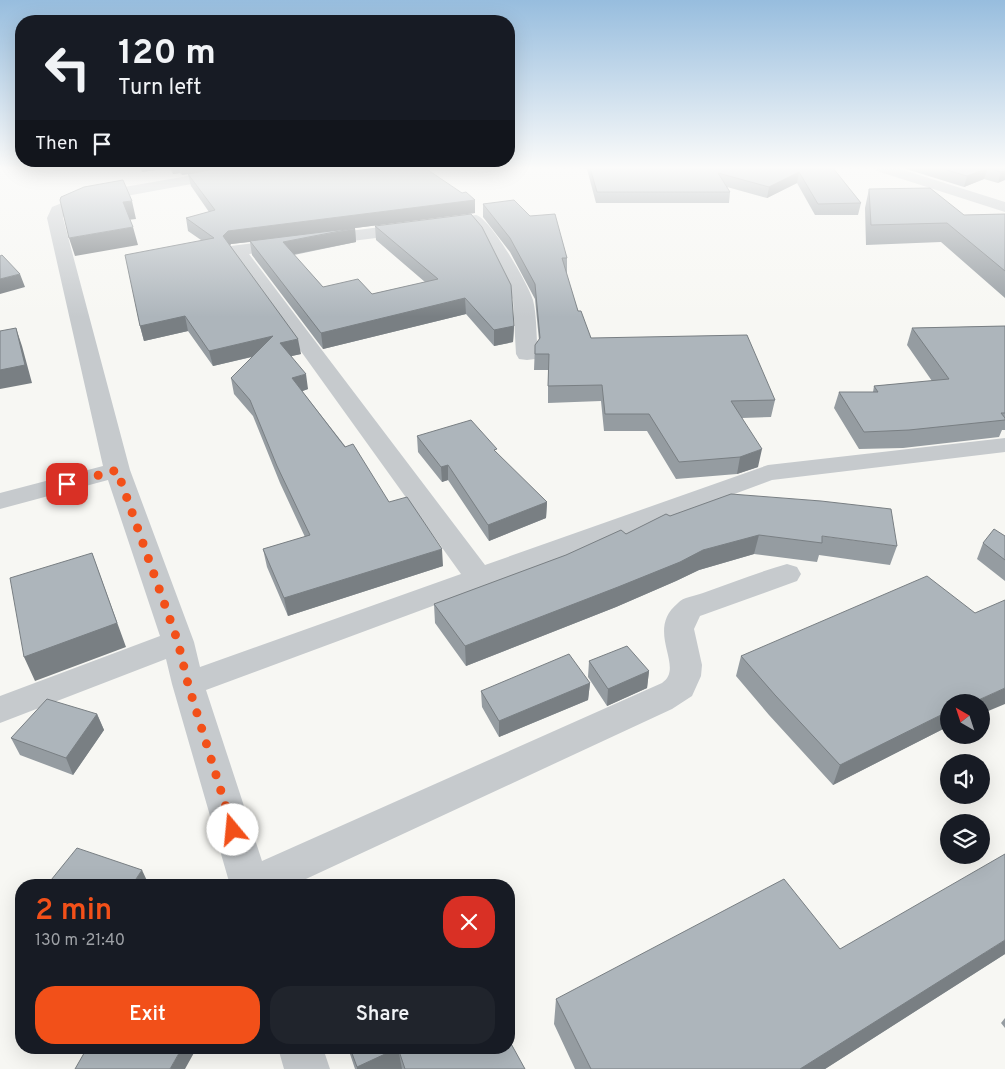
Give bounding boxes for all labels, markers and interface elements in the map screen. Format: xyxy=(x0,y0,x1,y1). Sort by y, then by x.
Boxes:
text: 120 m xyxy=(118,32,216,76)
icon: left xyxy=(35,35,100,100)
text: Turn left xyxy=(118,75,201,102)
icon: arrive xyxy=(88,130,116,158)
text: Then xyxy=(35,132,78,156)
pin xyxy=(46,463,88,505)
icon: arrive xyxy=(53,470,81,498)
north arrow xyxy=(940,694,990,744)
map controls xyxy=(940,694,990,864)
button: sound xyxy=(940,754,990,804)
position arrow xyxy=(206,803,258,855)
button: layers xyxy=(940,814,990,864)
text: 2 min xyxy=(35,893,112,930)
button: close xyxy=(443,896,495,948)
text: 130 m · 21:40 xyxy=(35,931,125,951)
button: Exit xyxy=(35,986,260,1044)
button: Share xyxy=(270,986,495,1044)

